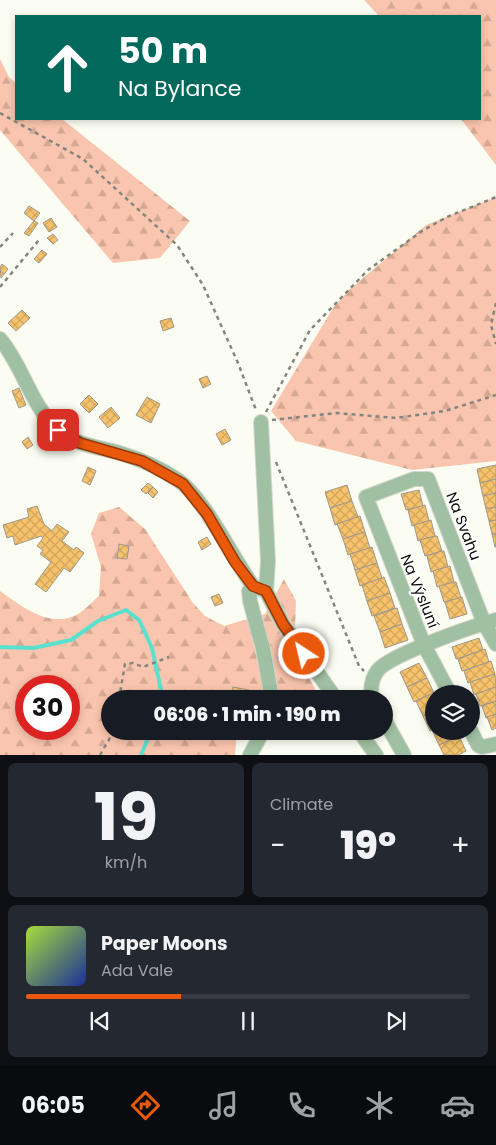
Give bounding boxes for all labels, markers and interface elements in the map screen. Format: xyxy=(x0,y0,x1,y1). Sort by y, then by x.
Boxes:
text: 50 m xyxy=(118,26,208,75)
icon: ahead xyxy=(35,35,100,100)
text: Na Bylance xyxy=(118,73,241,104)
pin xyxy=(37,409,79,451)
icon: arrive xyxy=(44,416,72,444)
street label: Na Svahu xyxy=(441,489,487,563)
street label: Na Výsluní xyxy=(396,551,444,631)
position arrow xyxy=(277,627,329,679)
speed limit sign: 30 xyxy=(15,675,80,740)
map controls xyxy=(425,685,480,740)
button: layers xyxy=(425,685,480,740)
text: 06:06 · 1 min · 190 m xyxy=(153,701,341,728)
text: 19 xyxy=(94,772,158,863)
text: Climate xyxy=(270,793,333,816)
text: 19° xyxy=(340,819,396,872)
text: − xyxy=(270,826,285,865)
text: + xyxy=(451,826,470,865)
text: km/h xyxy=(105,851,147,874)
text: Paper Moons xyxy=(101,930,228,957)
text: Ada Vale xyxy=(101,959,173,982)
icon: previous xyxy=(86,1007,114,1035)
icon: pause xyxy=(234,1007,262,1035)
icon: next xyxy=(382,1007,410,1035)
icon: directions xyxy=(128,1088,163,1123)
icon: music xyxy=(206,1088,241,1123)
icon: phone xyxy=(284,1088,319,1123)
icon: climate xyxy=(362,1088,397,1123)
icon: car xyxy=(440,1088,475,1123)
text: 06:05 xyxy=(21,1090,85,1121)

